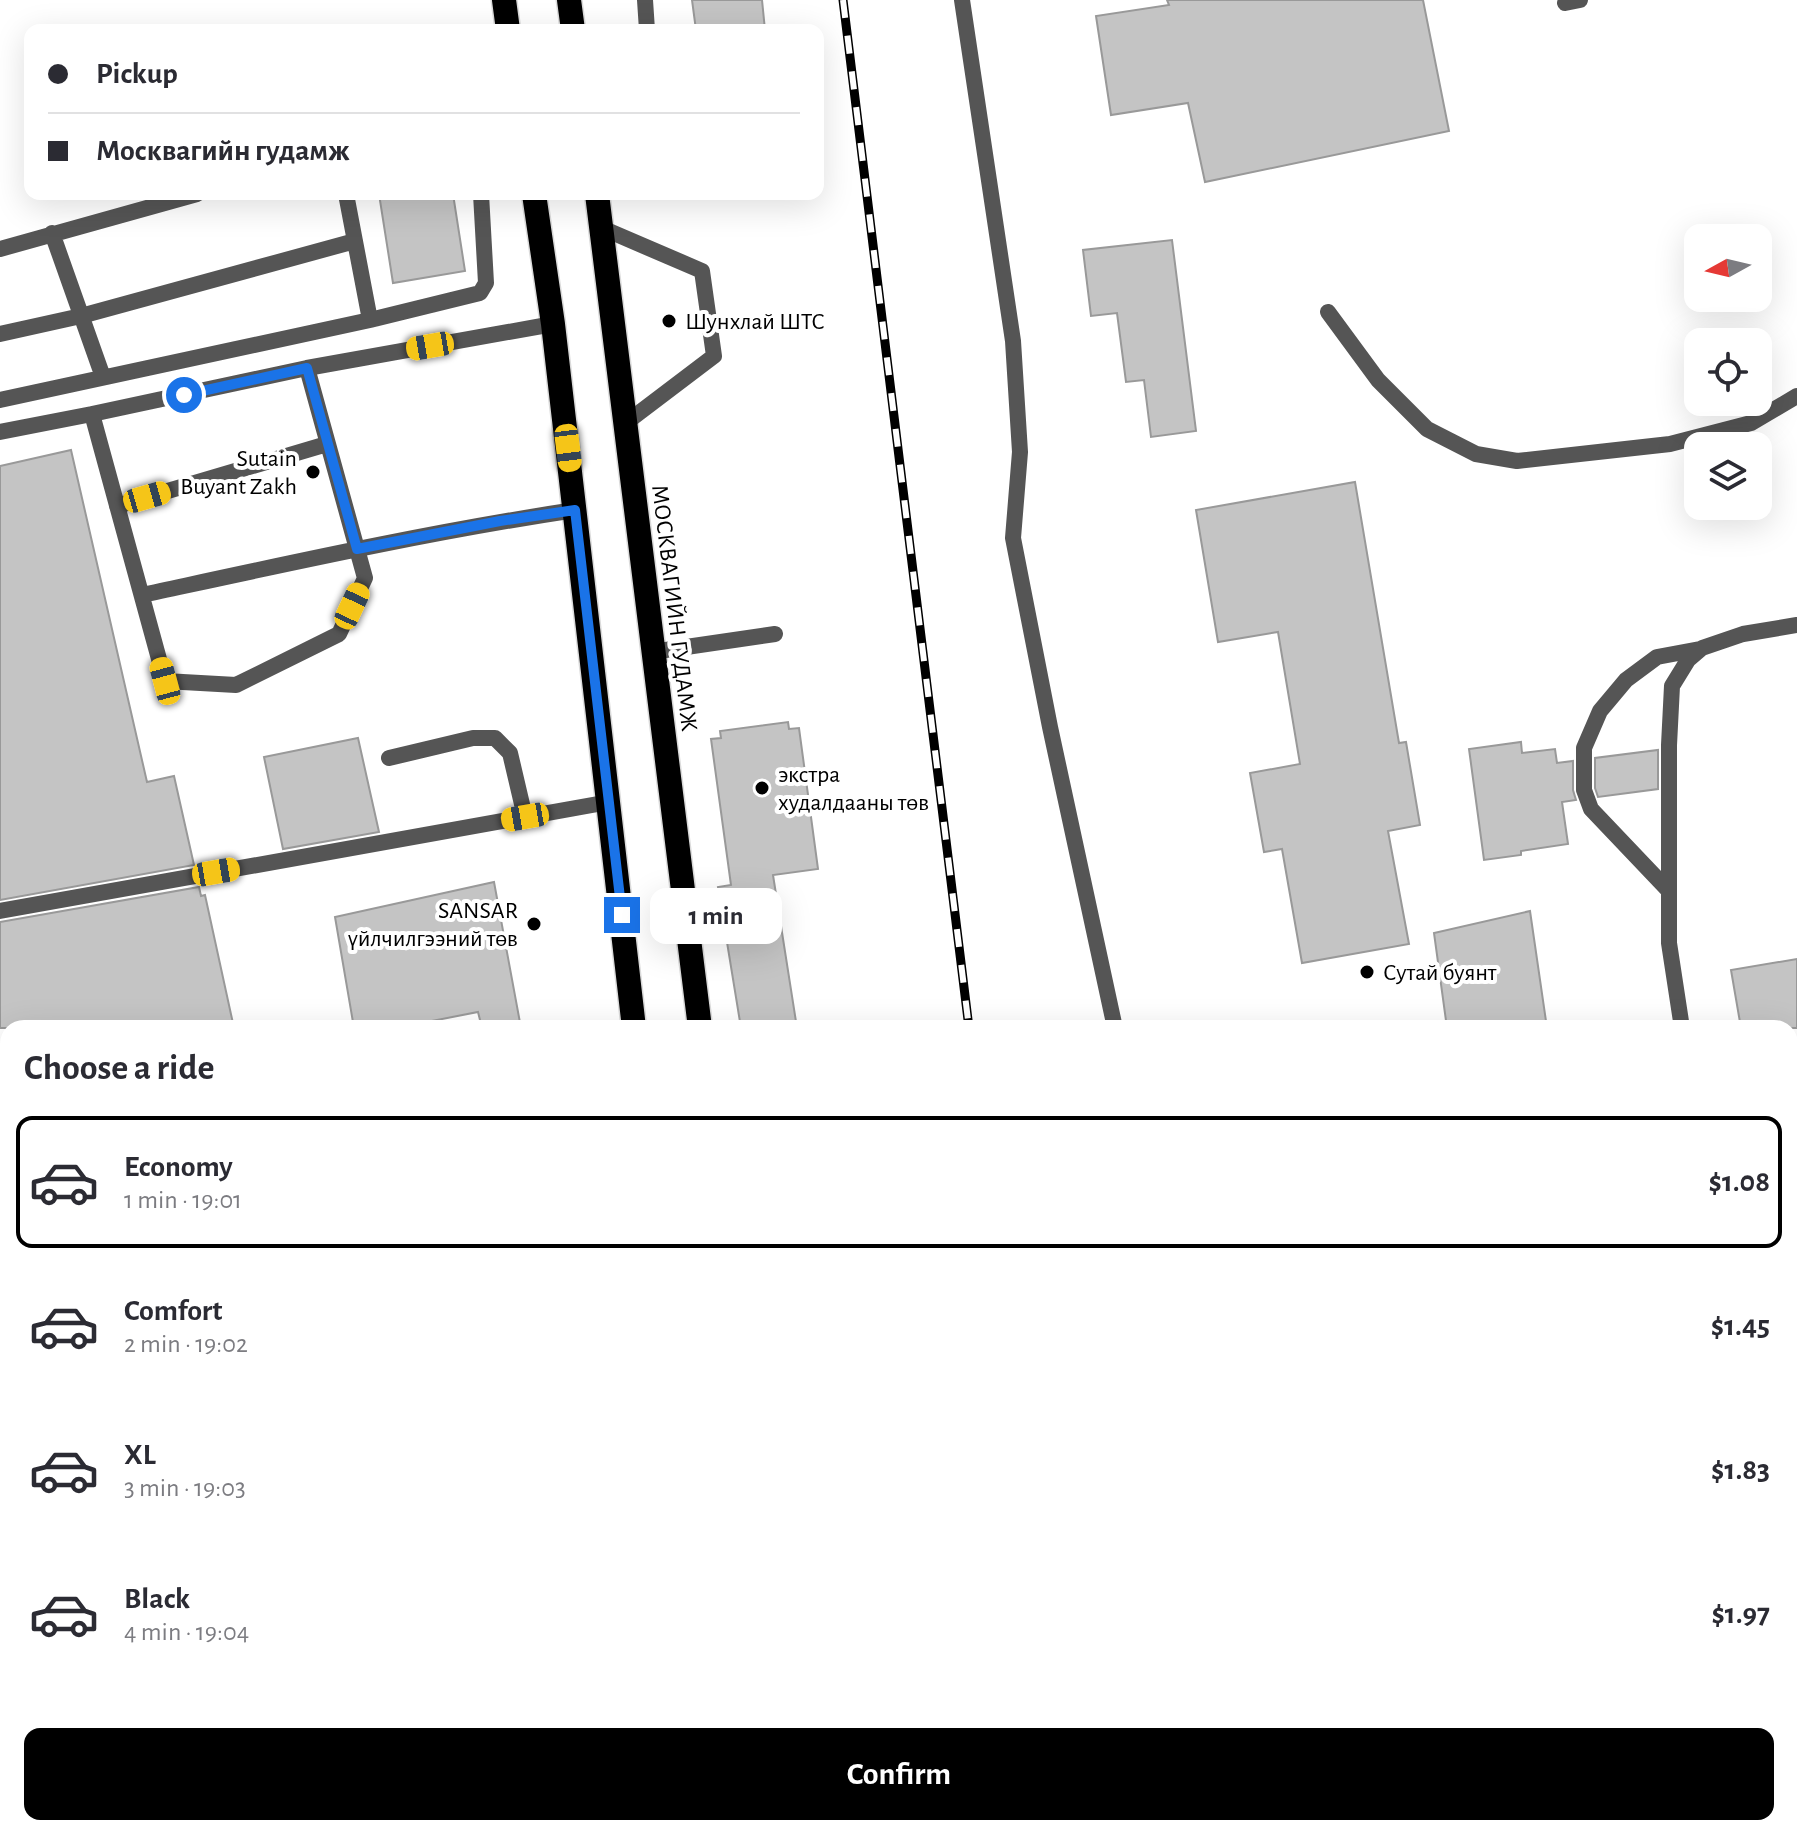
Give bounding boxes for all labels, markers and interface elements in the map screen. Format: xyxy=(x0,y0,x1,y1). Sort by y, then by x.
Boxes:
text: Pickup xyxy=(96,59,178,89)
text: Москвагийн гудамж xyxy=(96,136,350,166)
north arrow xyxy=(1684,224,1772,312)
map controls xyxy=(1684,224,1772,520)
place label: Шунхлай ШТС xyxy=(685,310,825,334)
marker: Шунхлай ШТС xyxy=(660,312,678,330)
button: locate xyxy=(1684,328,1772,416)
car xyxy=(404,330,456,362)
route start xyxy=(166,377,202,413)
car xyxy=(553,423,583,473)
button: layers xyxy=(1684,432,1772,520)
place label: Sutain Buyant Zakh xyxy=(180,447,297,499)
marker: Sutain Buyant Zakh xyxy=(304,463,322,481)
car xyxy=(121,479,173,515)
street label: МОСКВАГИЙН ГУДАМЖ xyxy=(647,483,701,733)
car xyxy=(331,579,373,633)
car xyxy=(147,655,183,707)
place label: экстра худалдааны төв xyxy=(778,763,929,815)
marker: экстра худалдааны төв xyxy=(753,779,771,797)
car xyxy=(499,801,551,833)
car xyxy=(190,856,242,888)
callout: 1 min xyxy=(650,887,782,943)
route end xyxy=(604,897,640,933)
place label: SANSAR үйлчилгээний төв xyxy=(348,899,518,951)
text: 1 min xyxy=(689,903,743,929)
marker: SANSAR үйлчилгээний төв xyxy=(525,915,543,933)
place label: Сутай буянт xyxy=(1383,961,1497,985)
marker: Сутай буянт xyxy=(1358,963,1376,981)
text: Choose a ride xyxy=(24,1050,214,1086)
icon: car xyxy=(28,1146,100,1218)
text: Economy xyxy=(124,1152,233,1182)
text: $1.08 xyxy=(1708,1167,1770,1197)
text: 1 min · 19:01 xyxy=(124,1187,242,1213)
icon: car xyxy=(28,1290,100,1362)
text: Comfort xyxy=(124,1296,223,1326)
text: $1.45 xyxy=(1711,1311,1770,1341)
text: 2 min · 19:02 xyxy=(124,1331,248,1357)
icon: car xyxy=(28,1434,100,1506)
text: XL xyxy=(124,1440,156,1470)
text: $1.83 xyxy=(1711,1455,1770,1485)
text: 3 min · 19:03 xyxy=(124,1475,246,1501)
icon: car xyxy=(28,1578,100,1650)
text: Black xyxy=(124,1584,190,1614)
text: $1.97 xyxy=(1711,1599,1770,1629)
text: 4 min · 19:04 xyxy=(124,1619,249,1645)
button: Confirm xyxy=(24,1728,1774,1820)

